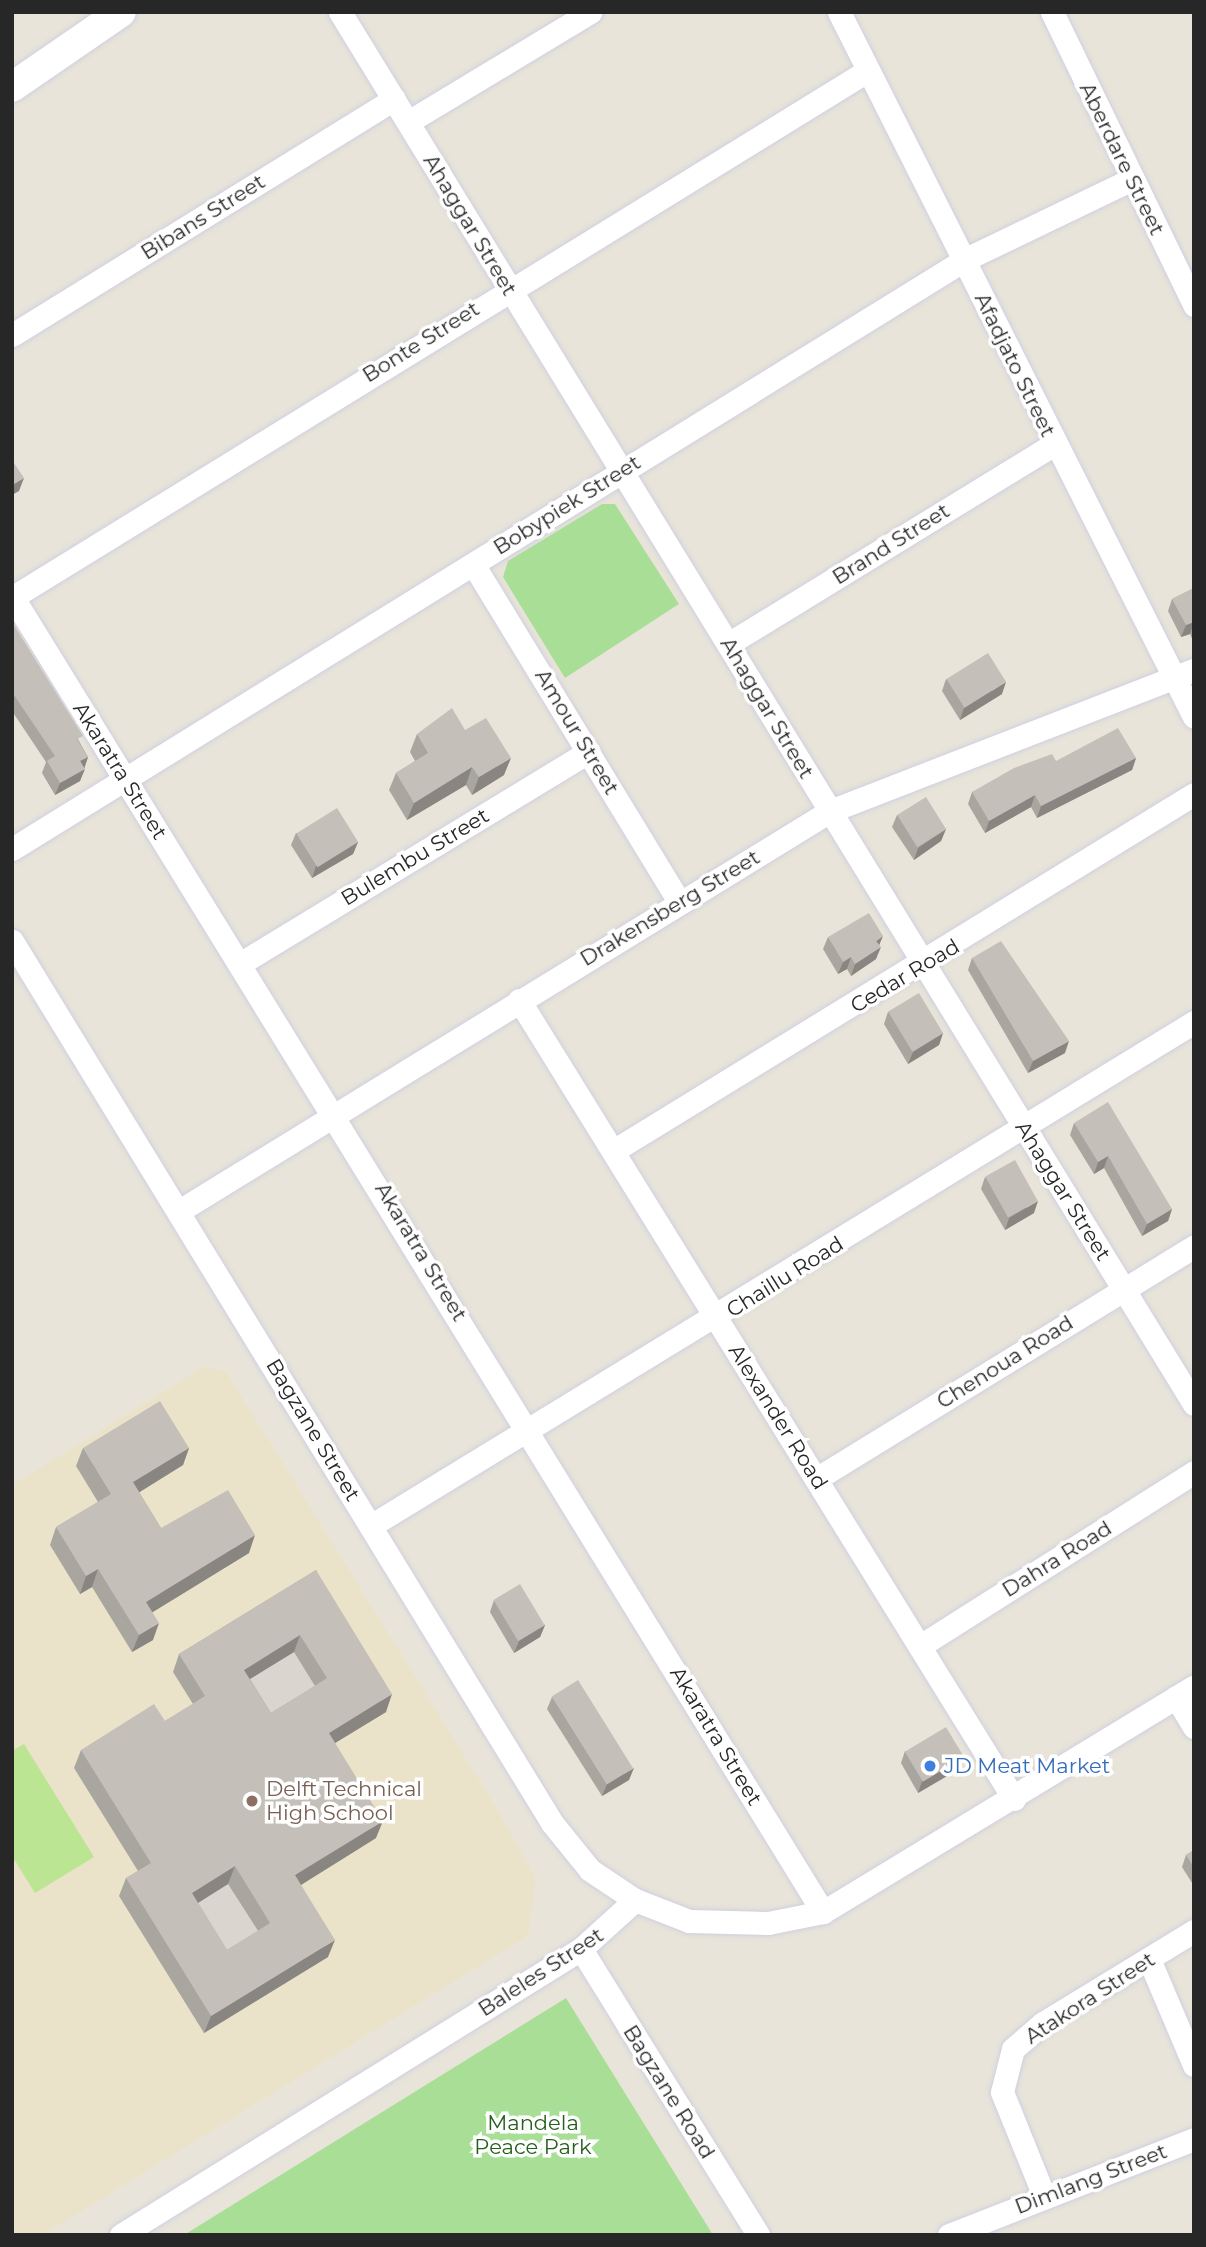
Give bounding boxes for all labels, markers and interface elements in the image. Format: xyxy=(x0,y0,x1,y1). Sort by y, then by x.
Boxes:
street label: Aberdare Street xyxy=(1074,79,1170,239)
street label: Ahaggar Street xyxy=(418,150,522,300)
street label: Bibans Street xyxy=(136,169,270,265)
street label: Afadjato Street xyxy=(969,289,1061,441)
street label: Bonte Street xyxy=(358,296,484,388)
street label: Bobypiek Street xyxy=(489,450,645,560)
street label: Brand Street xyxy=(828,498,954,590)
street label: Ahaggar Street xyxy=(715,633,819,783)
street label: Amour Street xyxy=(530,665,624,799)
street label: Akaratra Street xyxy=(68,698,172,844)
street label: Bulembu Street xyxy=(337,803,493,911)
street label: Drakensberg Street xyxy=(576,844,764,972)
street label: Cedar Road xyxy=(846,934,964,1018)
street label: Ahaggar Street xyxy=(1010,1116,1116,1266)
street label: Akaratra Street xyxy=(370,1178,472,1326)
street label: Chaillu Road xyxy=(722,1231,848,1323)
street label: Chenoua Road xyxy=(932,1310,1078,1414)
street label: Alexander Road xyxy=(723,1340,833,1494)
street label: Bagzane Street xyxy=(261,1354,365,1506)
street label: Dahra Road xyxy=(998,1515,1116,1603)
street label: Akaratra Street xyxy=(665,1662,767,1810)
place label: JD Meat Market xyxy=(944,1753,1110,1779)
marker: JD Meat Market xyxy=(922,1758,938,1774)
place label: Delft Technical High School xyxy=(266,1776,422,1826)
marker: Delft Technical High School xyxy=(244,1793,260,1809)
street label: Baleles Street xyxy=(474,1922,608,2022)
street label: Atakora Street xyxy=(1020,1947,1160,2049)
street label: Bagzane Road xyxy=(618,2020,720,2164)
park label: Mandela Peace Park xyxy=(474,2110,592,2160)
street label: Dimlang Street xyxy=(1011,2138,1171,2220)

